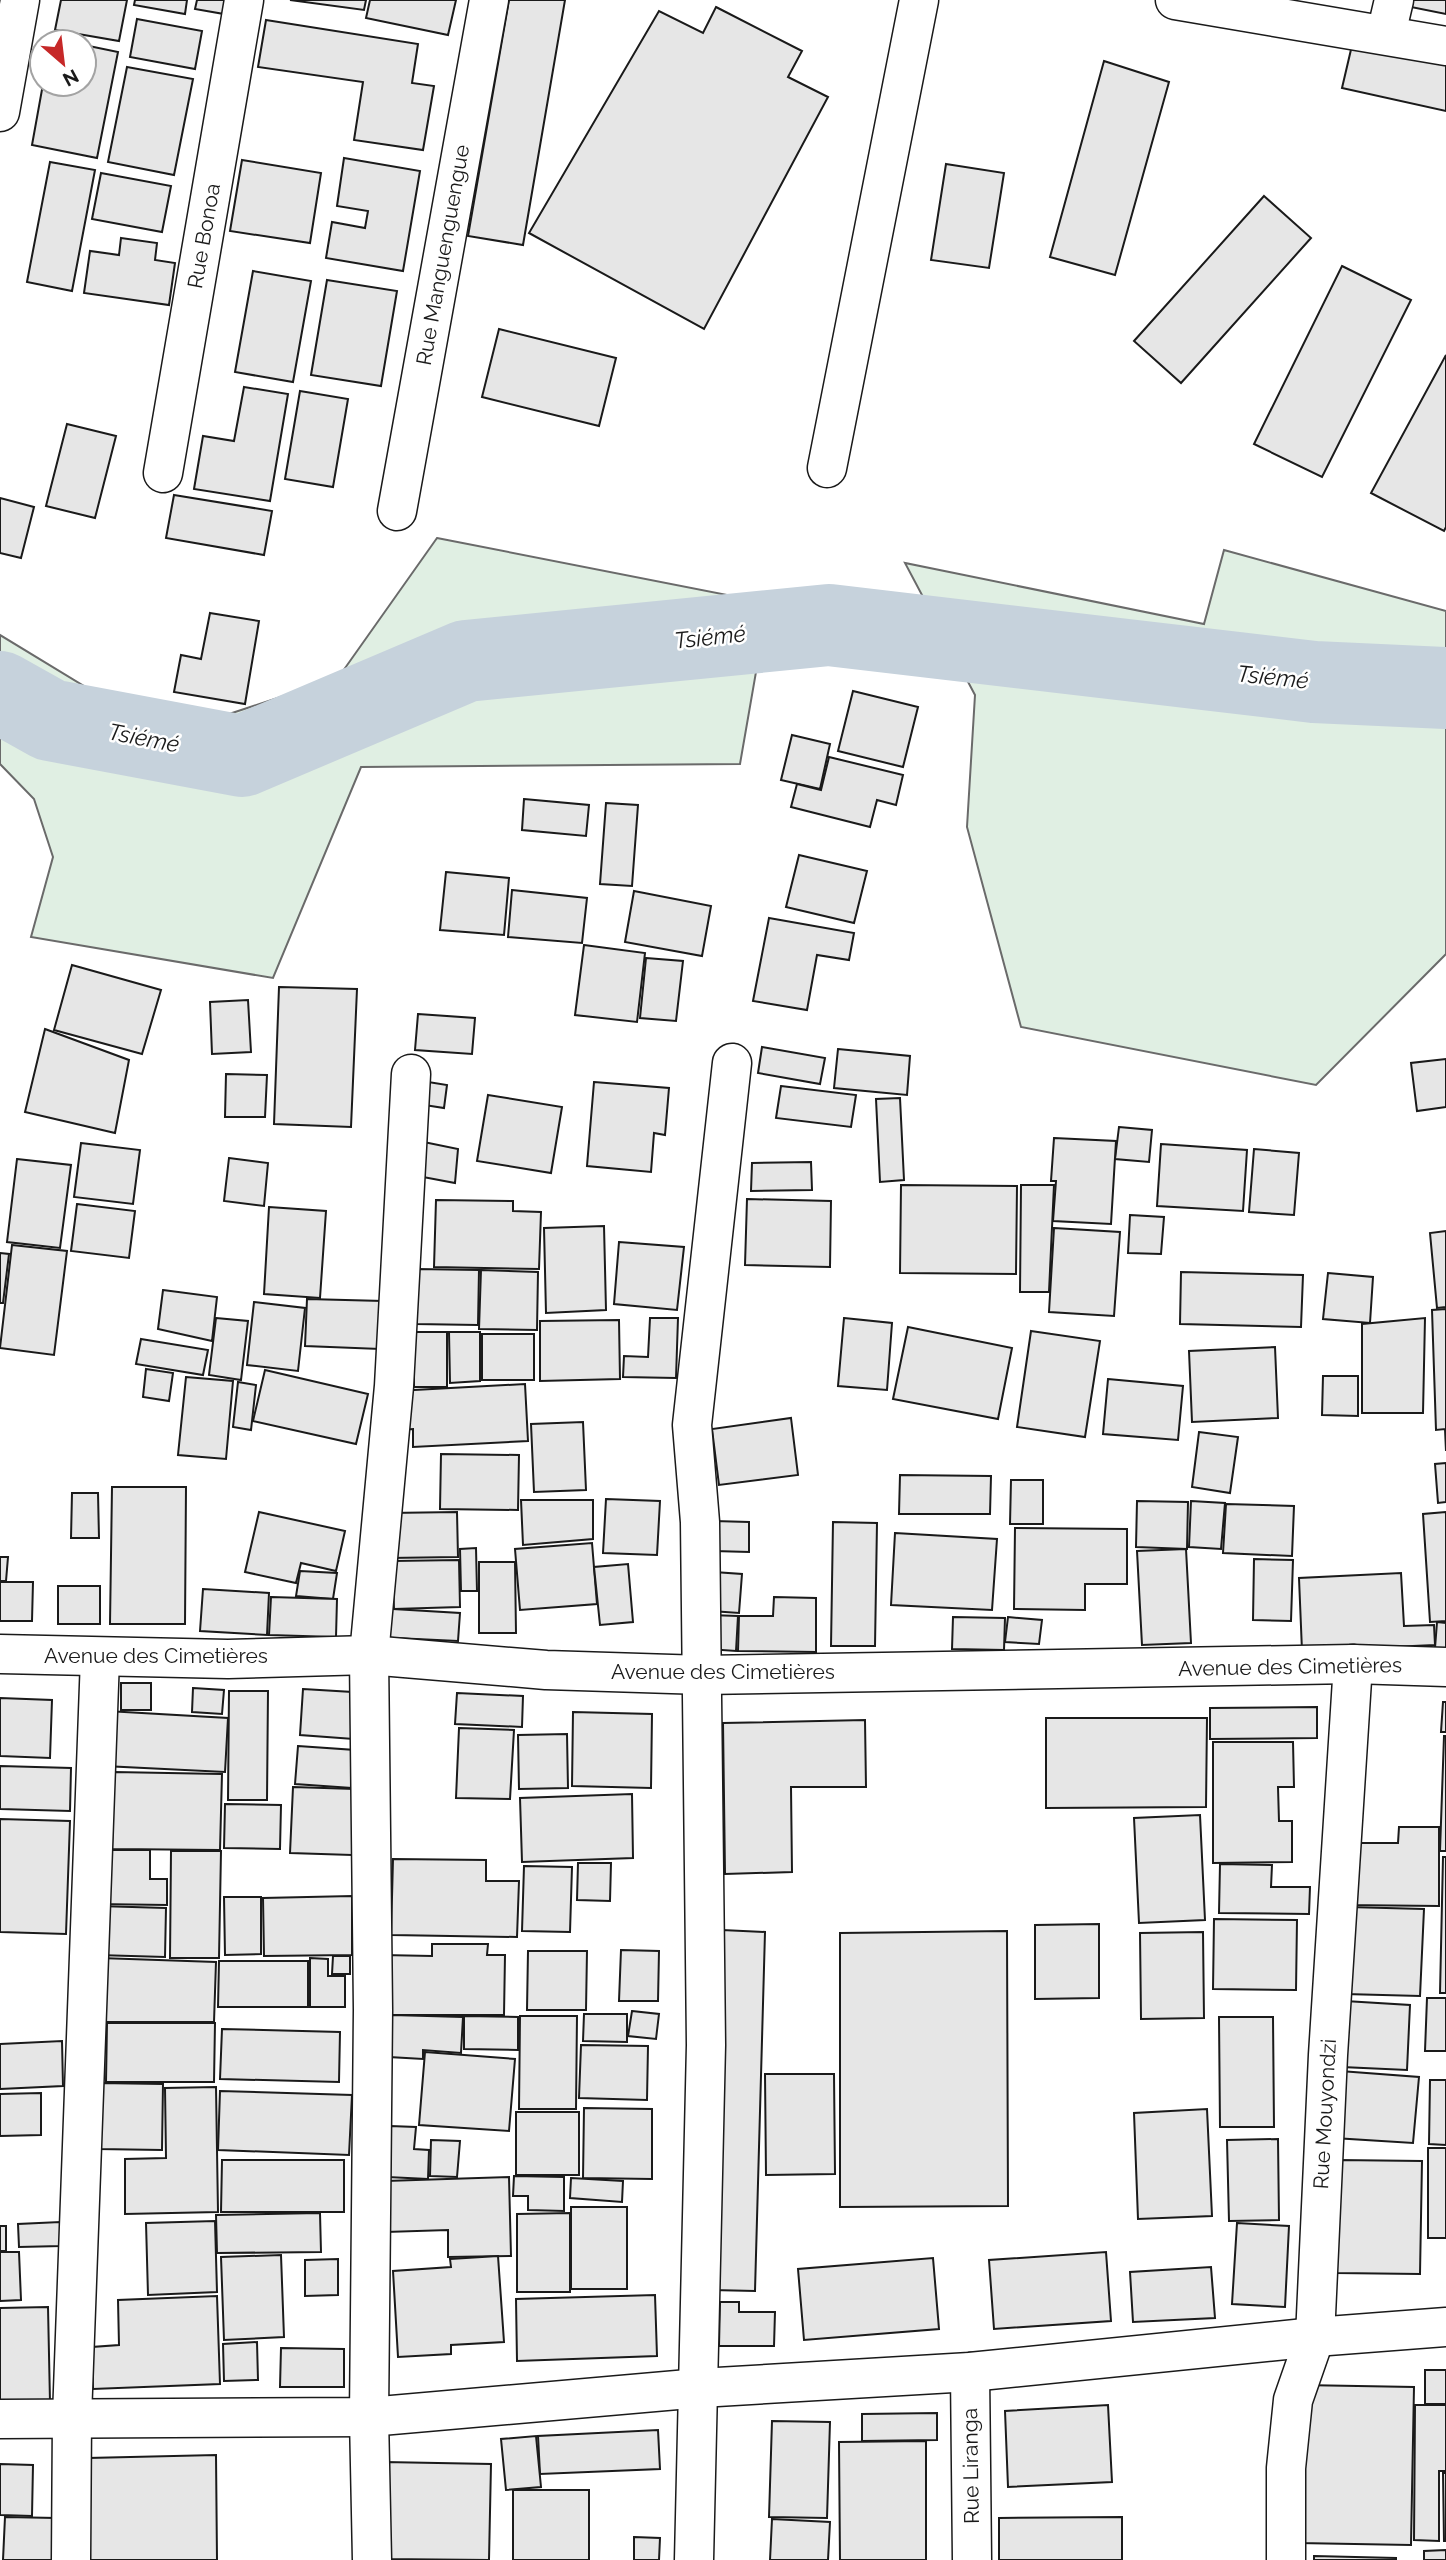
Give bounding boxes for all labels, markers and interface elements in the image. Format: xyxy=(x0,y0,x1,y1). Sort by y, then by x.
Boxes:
north arrow xyxy=(28,28,98,98)
text: N xyxy=(59,65,83,91)
street label: Rue Manguenguengue xyxy=(411,143,474,367)
street label: Rue Bonoa xyxy=(182,181,225,290)
water label: Tsiémé xyxy=(673,619,747,654)
water label: Tsiémé xyxy=(1236,659,1310,694)
water label: Tsiémé xyxy=(106,717,182,758)
street label: Avenue des Cimetières xyxy=(44,1643,268,1668)
street label: Avenue des Cimetières xyxy=(1178,1652,1402,1681)
street label: Avenue des Cimetières xyxy=(611,1659,835,1684)
street label: Rue Mouyondzi xyxy=(1308,2038,1341,2190)
street label: Rue Liranga xyxy=(957,2408,984,2524)

